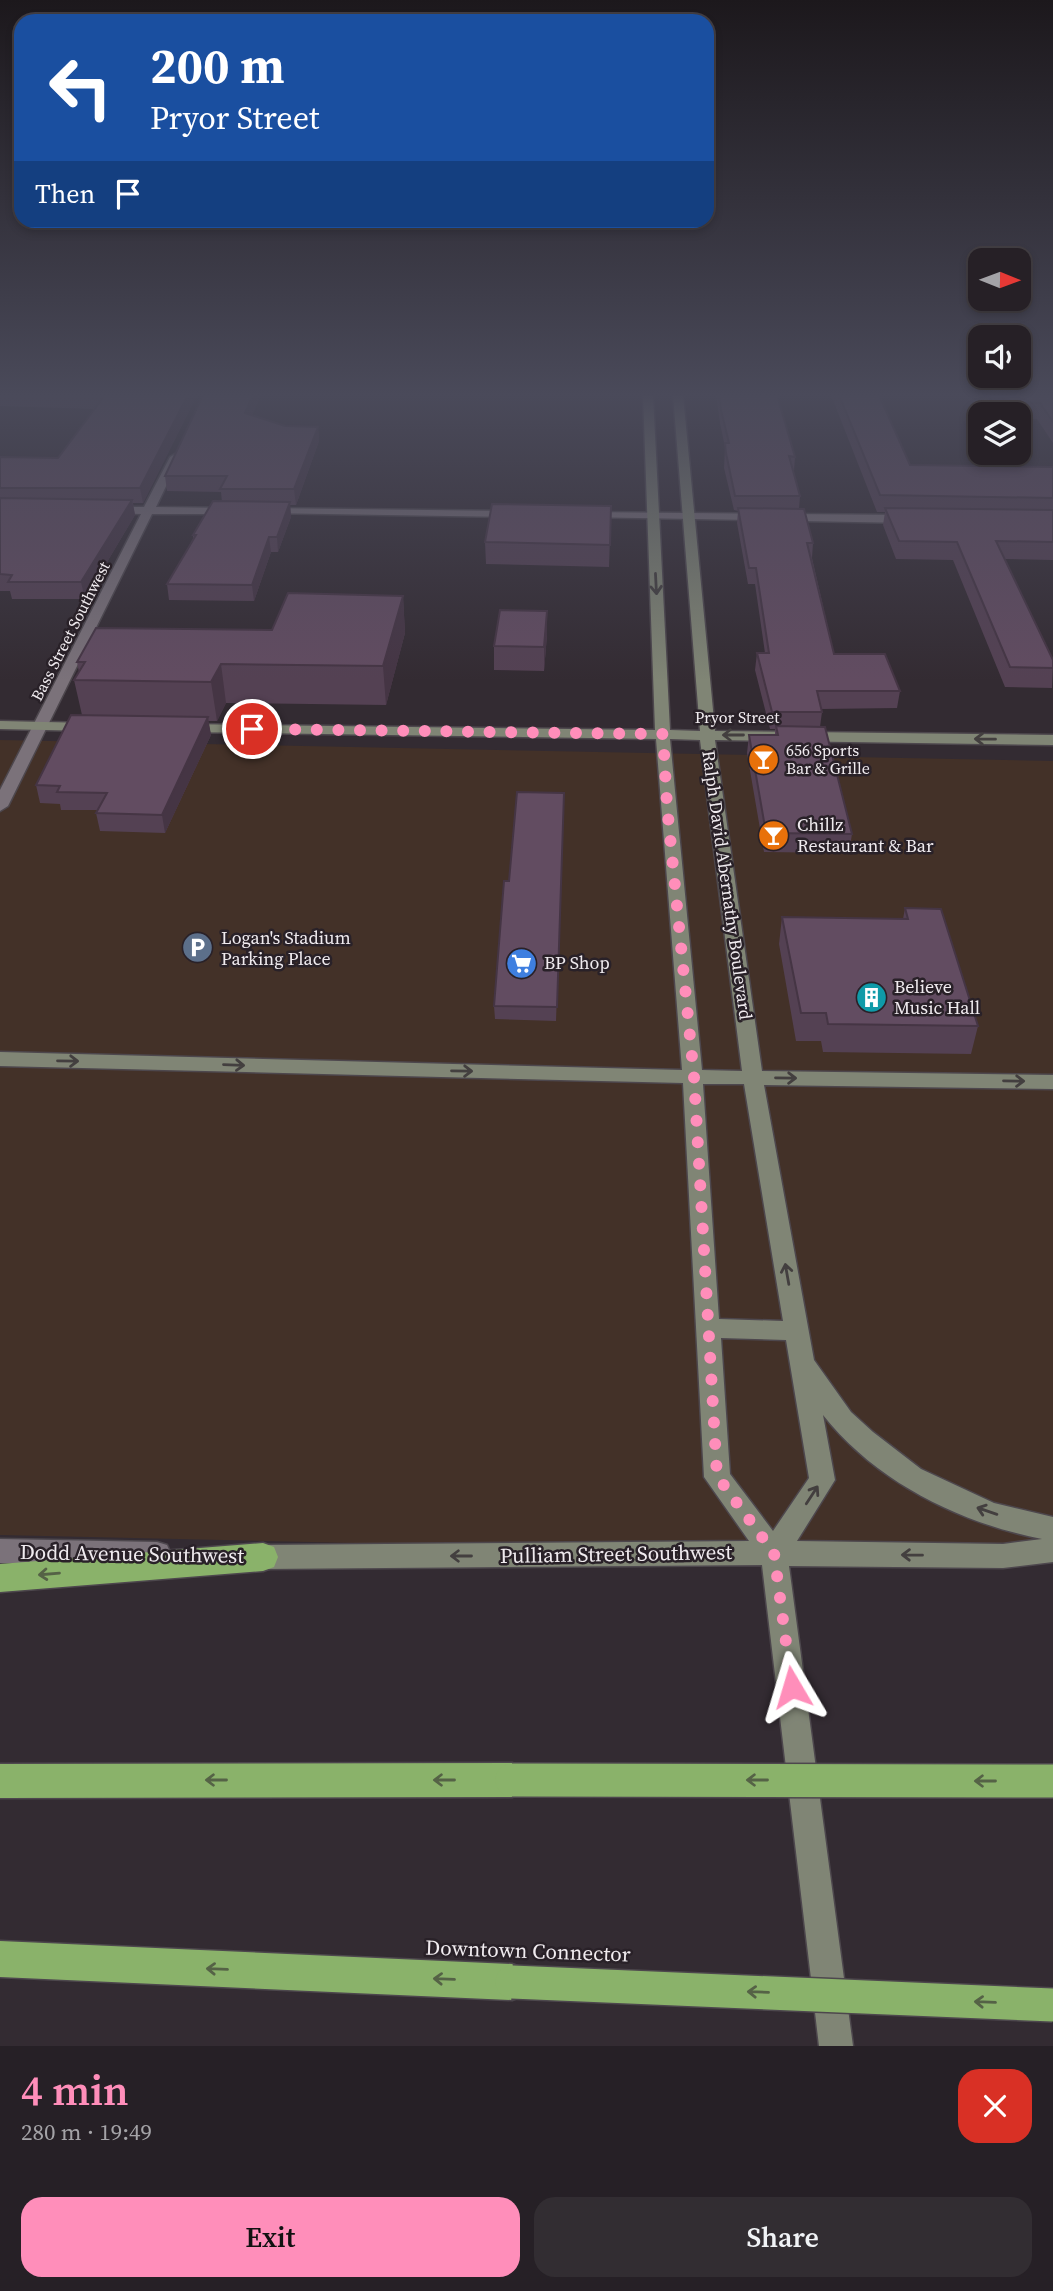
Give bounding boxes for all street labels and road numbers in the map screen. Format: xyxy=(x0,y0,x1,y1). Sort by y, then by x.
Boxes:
street label: Bass Street Southwest xyxy=(25,557,115,704)
street label: Pryor Street xyxy=(695,706,780,728)
street label: Ralph David Abernathy Boulevard xyxy=(696,749,759,1021)
street label: Dodd Avenue Southwest xyxy=(20,1537,245,1570)
street label: Pulliam Street Southwest xyxy=(500,1537,733,1570)
street label: Downtown Connector xyxy=(425,1932,631,1969)

